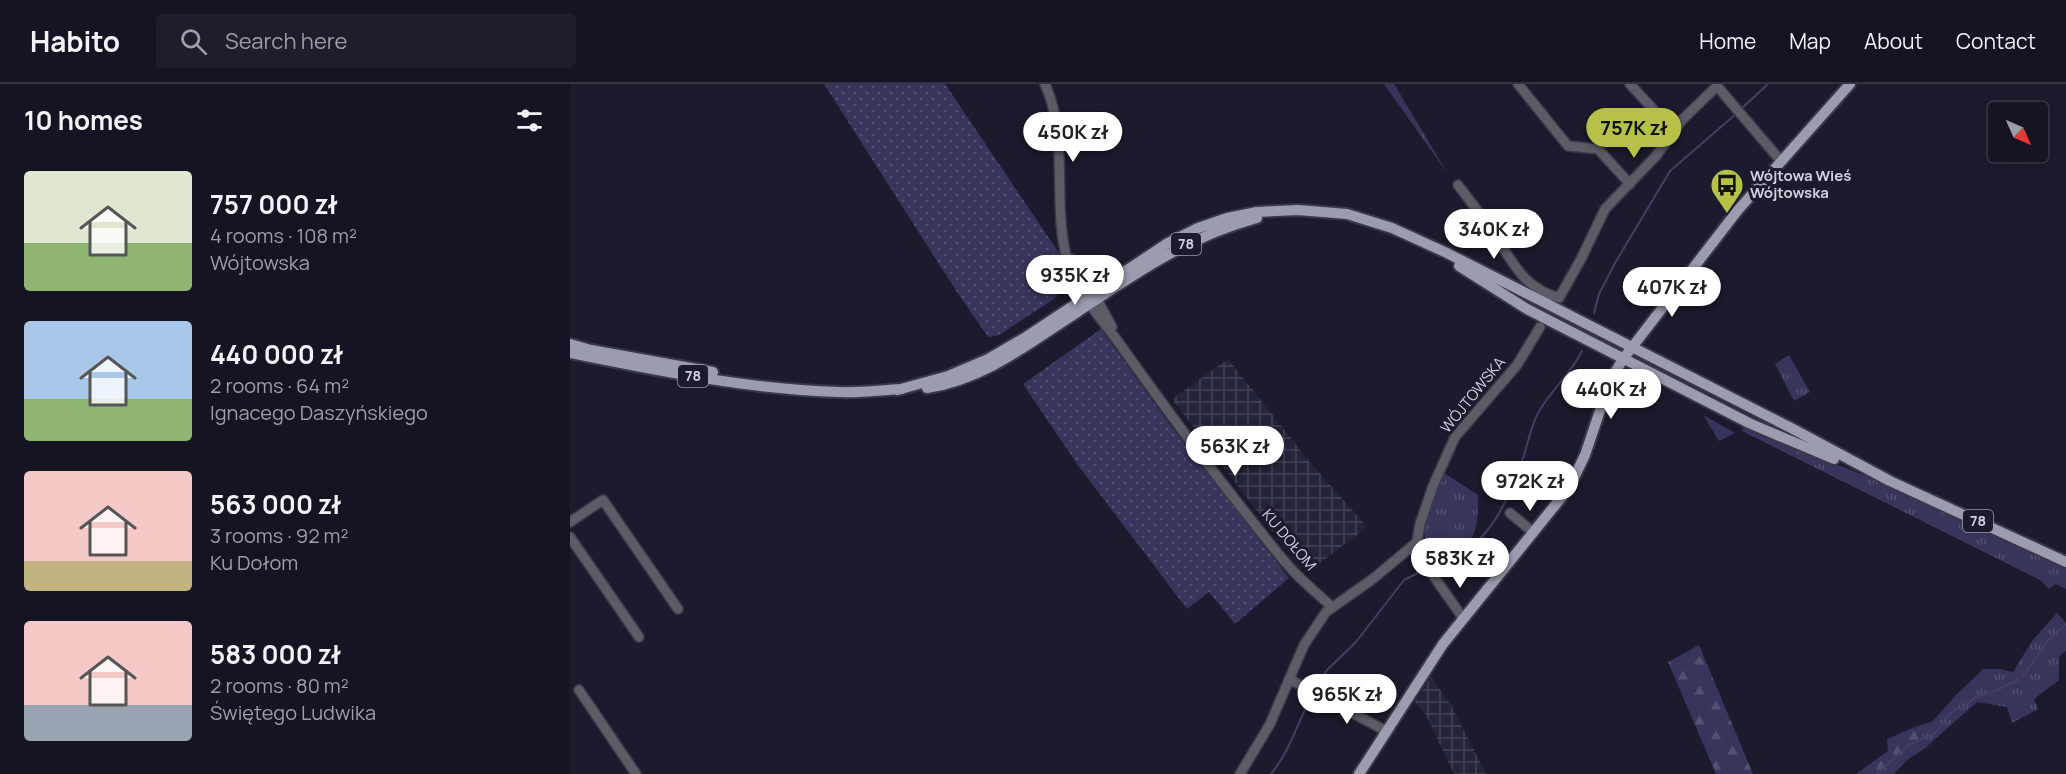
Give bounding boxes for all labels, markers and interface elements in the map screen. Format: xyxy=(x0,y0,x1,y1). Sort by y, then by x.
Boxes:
search box xyxy=(156,14,576,68)
text: Habito xyxy=(30,22,120,60)
icon: search xyxy=(177,25,210,58)
text: Search here xyxy=(225,26,347,56)
text: Home xyxy=(1699,27,1756,55)
text: Map xyxy=(1789,27,1831,55)
text: About xyxy=(1864,27,1923,55)
text: Contact xyxy=(1956,27,2036,55)
text: 10 homes xyxy=(24,102,143,138)
north arrow xyxy=(1988,102,2048,162)
map controls xyxy=(1988,102,2048,162)
icon: filters xyxy=(513,104,546,137)
pin: 757K zł xyxy=(1579,108,1689,159)
pin: 450K zł xyxy=(1018,112,1128,163)
text: 757K zł xyxy=(1600,114,1668,141)
text: 450K zł xyxy=(1037,118,1109,145)
place label: Wójtowa Wieś Wójtowska xyxy=(1750,165,1851,203)
bus stop icon: Wójtowa Wieś Wójtowska xyxy=(1709,167,1745,214)
text: 757 000 zł xyxy=(210,186,338,222)
icon: home xyxy=(72,195,144,267)
pin: 340K zł xyxy=(1439,209,1549,260)
text: 340K zł xyxy=(1458,215,1530,242)
text: 4 rooms · 108 m² xyxy=(210,222,357,249)
road number: 78 xyxy=(1171,233,1201,255)
text: Wójtowska xyxy=(210,249,310,276)
pin: 935K zł xyxy=(1020,255,1130,306)
text: 935K zł xyxy=(1040,261,1110,288)
pin: 407K zł xyxy=(1617,267,1727,318)
text: 407K zł xyxy=(1637,273,1707,300)
text: 440 000 zł xyxy=(210,336,343,372)
icon: home xyxy=(72,345,144,417)
street label: WÓJTOWSKA xyxy=(1435,352,1510,437)
road number: 78 xyxy=(678,365,708,387)
pin: 440K zł xyxy=(1556,369,1666,420)
text: 2 rooms · 64 m² xyxy=(210,372,349,399)
text: 440K zł xyxy=(1575,375,1647,402)
text: Ignacego Daszyńskiego xyxy=(210,399,428,426)
pin: 563K zł xyxy=(1180,426,1290,477)
text: 563K zł xyxy=(1200,432,1270,459)
pin: 972K zł xyxy=(1475,461,1585,512)
text: 972K zł xyxy=(1495,467,1565,494)
text: 563 000 zł xyxy=(210,486,341,522)
icon: home xyxy=(72,495,144,567)
street label: KU DOŁOM xyxy=(1257,504,1321,575)
road number: 78 xyxy=(1963,510,1993,532)
text: 3 rooms · 92 m² xyxy=(210,522,349,549)
pin: 583K zł xyxy=(1405,538,1515,589)
text: 583K zł xyxy=(1425,544,1495,571)
text: Ku Dołom xyxy=(210,549,298,576)
text: 583 000 zł xyxy=(210,636,341,672)
icon: home xyxy=(72,645,144,717)
text: 2 rooms · 80 m² xyxy=(210,672,349,699)
pin: 965K zł xyxy=(1292,674,1402,725)
text: 965K zł xyxy=(1312,680,1382,707)
text: Świętego Ludwika xyxy=(210,699,376,726)

